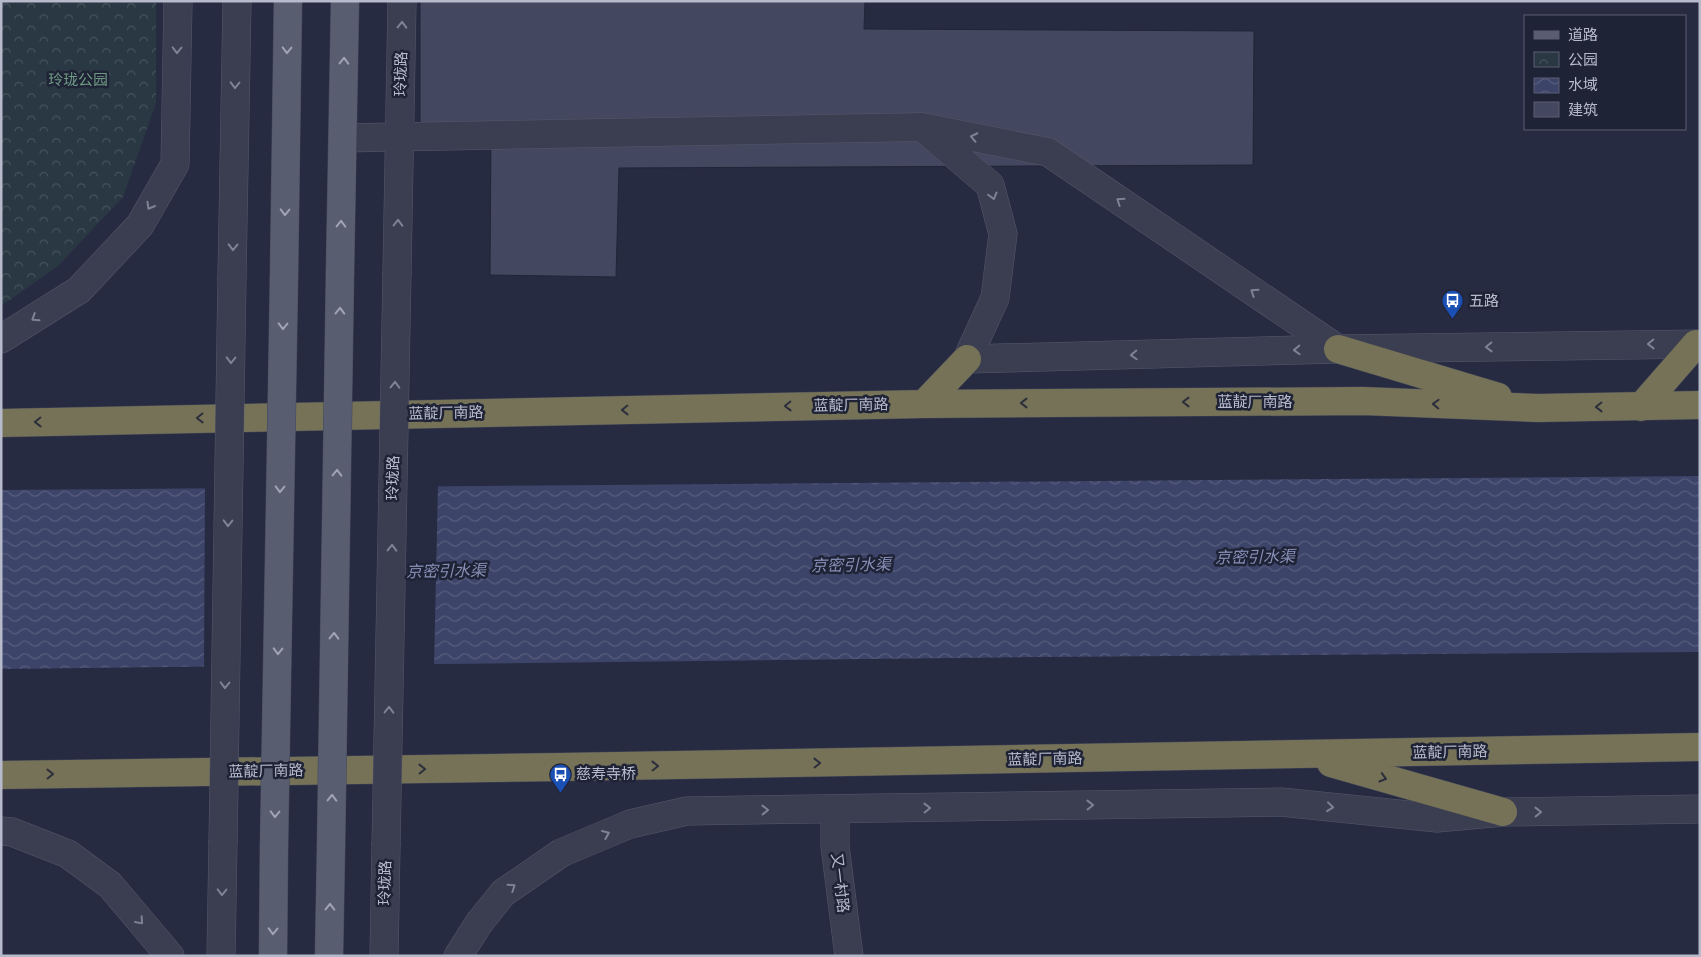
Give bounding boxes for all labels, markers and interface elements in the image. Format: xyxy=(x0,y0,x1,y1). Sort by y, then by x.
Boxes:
legend xyxy=(1524,15,1686,130)
one-way arrow xyxy=(397,21,407,29)
text: 道路 xyxy=(1568,26,1598,44)
one-way arrow xyxy=(172,46,182,54)
one-way arrow xyxy=(282,46,293,54)
street label: 玲珑路 xyxy=(392,51,410,97)
text: 公园 xyxy=(1568,51,1598,69)
one-way arrow xyxy=(339,57,349,64)
park label: 玲珑公园 xyxy=(48,71,108,89)
text: 水域 xyxy=(1568,76,1598,94)
one-way arrow xyxy=(230,82,240,89)
text: 建筑 xyxy=(1568,101,1598,119)
one-way arrow xyxy=(969,133,978,143)
one-way arrow xyxy=(987,192,998,201)
one-way arrow xyxy=(1116,198,1126,207)
one-way arrow xyxy=(147,201,157,210)
one-way arrow xyxy=(280,209,290,217)
one-way arrow xyxy=(336,219,346,227)
one-way arrow xyxy=(393,219,403,226)
one-way arrow xyxy=(227,244,238,252)
one-way arrow xyxy=(1251,289,1260,299)
bus stop icon: 五路 xyxy=(1441,289,1465,320)
place label: 五路 xyxy=(1469,292,1499,310)
one-way arrow xyxy=(335,306,345,314)
one-way arrow xyxy=(31,311,40,321)
one-way arrow xyxy=(278,322,288,330)
one-way arrow xyxy=(1647,339,1655,350)
one-way arrow xyxy=(1484,342,1492,352)
one-way arrow xyxy=(1292,345,1300,356)
one-way arrow xyxy=(1130,349,1138,360)
one-way arrow xyxy=(226,356,236,364)
one-way arrow xyxy=(390,381,400,388)
street label: 蓝靛厂南路 xyxy=(1217,393,1293,411)
street label: 蓝靛厂南路 xyxy=(813,395,889,415)
one-way arrow xyxy=(1182,397,1190,407)
one-way arrow xyxy=(1019,398,1027,408)
one-way arrow xyxy=(1432,399,1440,410)
one-way arrow xyxy=(783,401,791,412)
one-way arrow xyxy=(1594,402,1602,412)
street label: 蓝靛厂南路 xyxy=(408,403,484,423)
one-way arrow xyxy=(621,405,628,415)
one-way arrow xyxy=(196,413,204,424)
one-way arrow xyxy=(34,417,42,427)
street label: 玲珑路 xyxy=(384,455,402,501)
one-way arrow xyxy=(332,469,342,476)
one-way arrow xyxy=(275,485,285,493)
one-way arrow xyxy=(223,519,233,527)
one-way arrow xyxy=(386,543,397,551)
water label: 京密引水渠 xyxy=(1215,547,1297,567)
water label: 京密引水渠 xyxy=(811,555,893,575)
water label: 京密引水渠 xyxy=(406,561,488,581)
one-way arrow xyxy=(329,631,340,639)
one-way arrow xyxy=(272,647,283,655)
one-way arrow xyxy=(220,682,230,689)
one-way arrow xyxy=(383,706,394,714)
street label: 蓝靛厂南路 xyxy=(1412,742,1488,762)
street label: 蓝靛厂南路 xyxy=(1007,749,1083,769)
one-way arrow xyxy=(814,758,822,768)
one-way arrow xyxy=(651,760,659,771)
street label: 蓝靛厂南路 xyxy=(228,761,304,781)
bus stop icon: 慈寿寺桥 xyxy=(548,762,572,793)
one-way arrow xyxy=(419,764,427,774)
place label: 慈寿寺桥 xyxy=(576,765,636,783)
one-way arrow xyxy=(46,769,54,779)
one-way arrow xyxy=(1379,772,1387,782)
one-way arrow xyxy=(327,794,337,802)
one-way arrow xyxy=(1086,800,1094,810)
one-way arrow xyxy=(1326,801,1334,812)
one-way arrow xyxy=(924,803,932,813)
one-way arrow xyxy=(762,805,769,815)
one-way arrow xyxy=(1534,806,1542,817)
one-way arrow xyxy=(270,810,280,818)
one-way arrow xyxy=(601,830,610,841)
street label: 又一村路 xyxy=(827,852,853,914)
street label: 玲珑路 xyxy=(376,860,394,906)
one-way arrow xyxy=(506,884,515,893)
one-way arrow xyxy=(217,888,227,896)
one-way arrow xyxy=(325,903,335,910)
one-way arrow xyxy=(134,915,143,924)
one-way arrow xyxy=(268,927,278,935)

